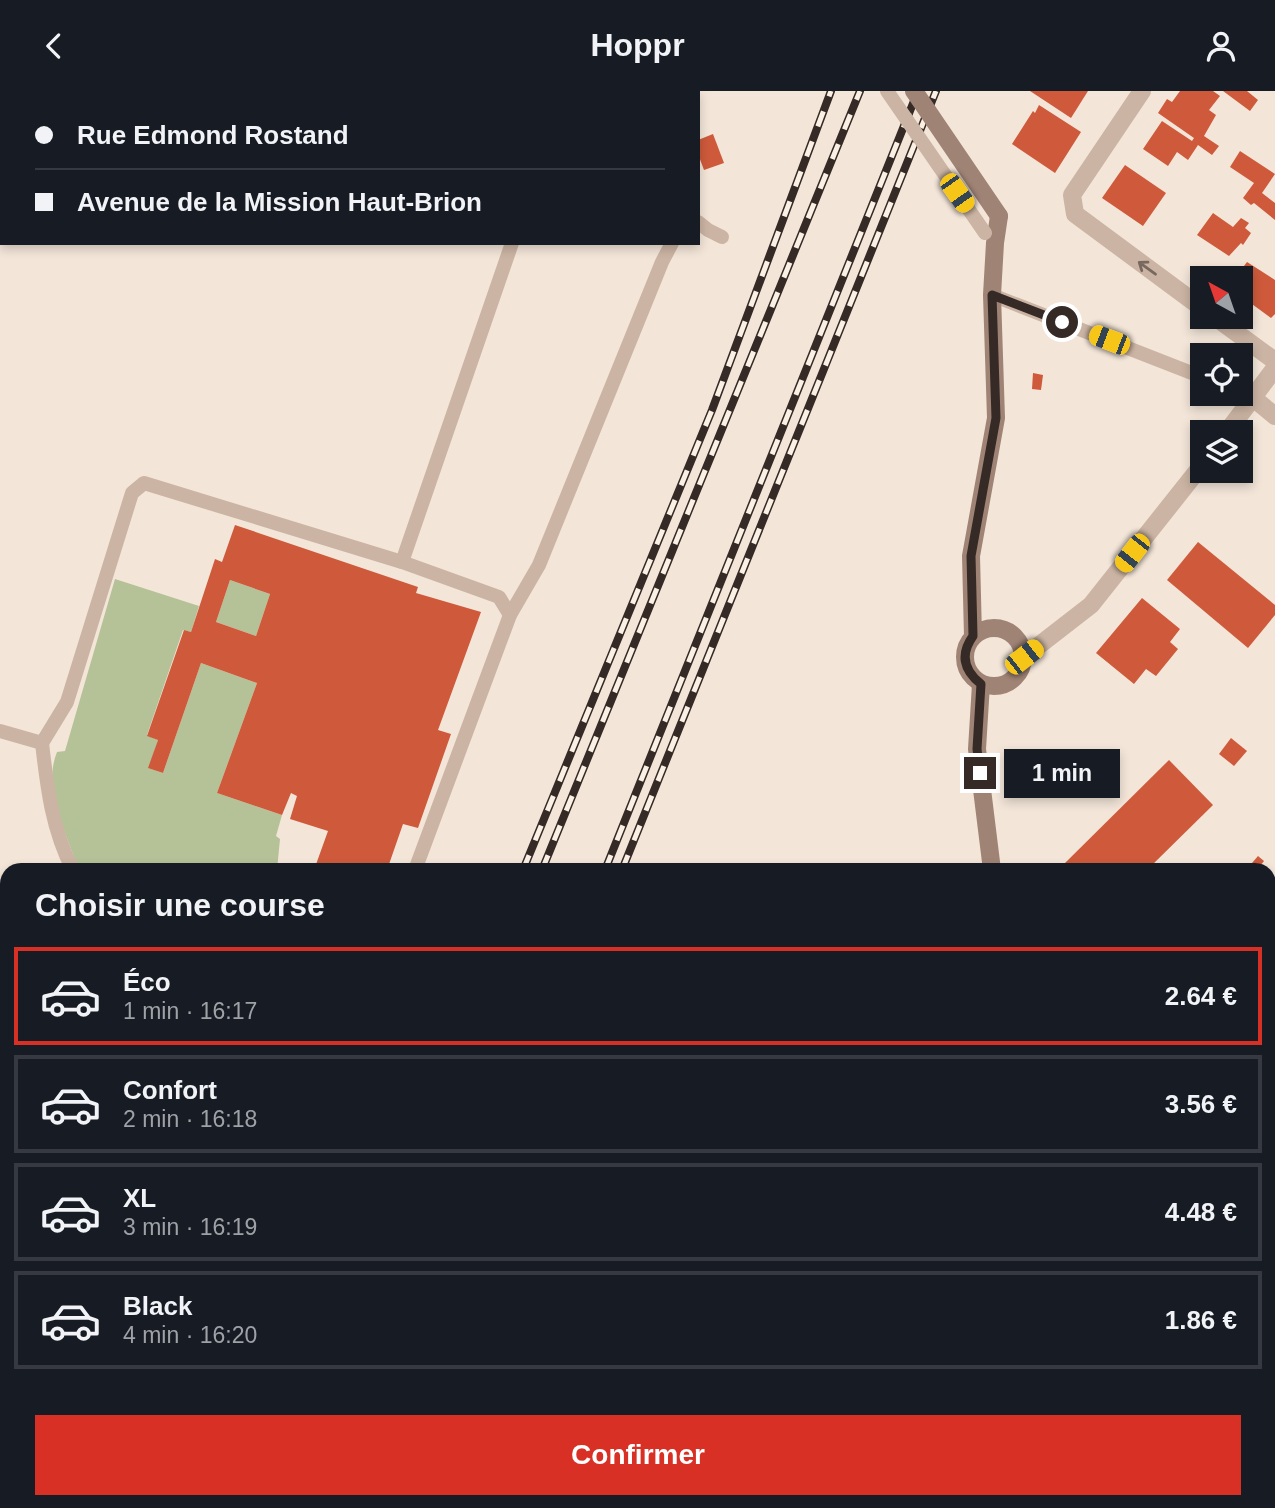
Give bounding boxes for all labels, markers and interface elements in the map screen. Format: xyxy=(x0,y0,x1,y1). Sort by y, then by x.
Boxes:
icon: back xyxy=(35,27,73,65)
text: Hoppr xyxy=(590,27,685,63)
icon: person xyxy=(1202,27,1240,65)
text: Rue Edmond Rostand xyxy=(77,120,349,150)
car xyxy=(937,170,978,216)
text: Avenue de la Mission Haut-Brion xyxy=(77,187,482,217)
one-way arrow xyxy=(1138,260,1157,275)
north arrow xyxy=(1190,266,1253,329)
map controls xyxy=(1190,266,1253,483)
route start xyxy=(1046,306,1078,338)
car xyxy=(1086,323,1133,357)
button: locate xyxy=(1190,343,1253,406)
button: layers xyxy=(1190,420,1253,483)
car xyxy=(1111,530,1154,576)
car xyxy=(1001,636,1048,678)
callout: 1 min xyxy=(1004,749,1120,797)
route end xyxy=(964,757,996,789)
text: 1 min xyxy=(1032,760,1092,786)
text: Choisir une course xyxy=(35,887,325,923)
icon: car xyxy=(39,965,102,1028)
text: Éco xyxy=(123,967,171,997)
text: 2.64 € xyxy=(1165,981,1237,1011)
text: 1 min · 16:17 xyxy=(123,998,257,1024)
icon: car xyxy=(39,1073,102,1136)
text: Confort xyxy=(123,1075,217,1105)
text: 3.56 € xyxy=(1165,1089,1237,1119)
text: 2 min · 16:18 xyxy=(123,1106,257,1132)
icon: car xyxy=(39,1181,102,1244)
text: XL xyxy=(123,1183,156,1213)
text: 4.48 € xyxy=(1165,1197,1237,1227)
text: 3 min · 16:19 xyxy=(123,1214,257,1240)
icon: car xyxy=(39,1289,102,1352)
text: Black xyxy=(123,1291,192,1321)
text: 1.86 € xyxy=(1165,1305,1237,1335)
text: 4 min · 16:20 xyxy=(123,1322,257,1348)
button: Confirmer xyxy=(35,1415,1241,1495)

